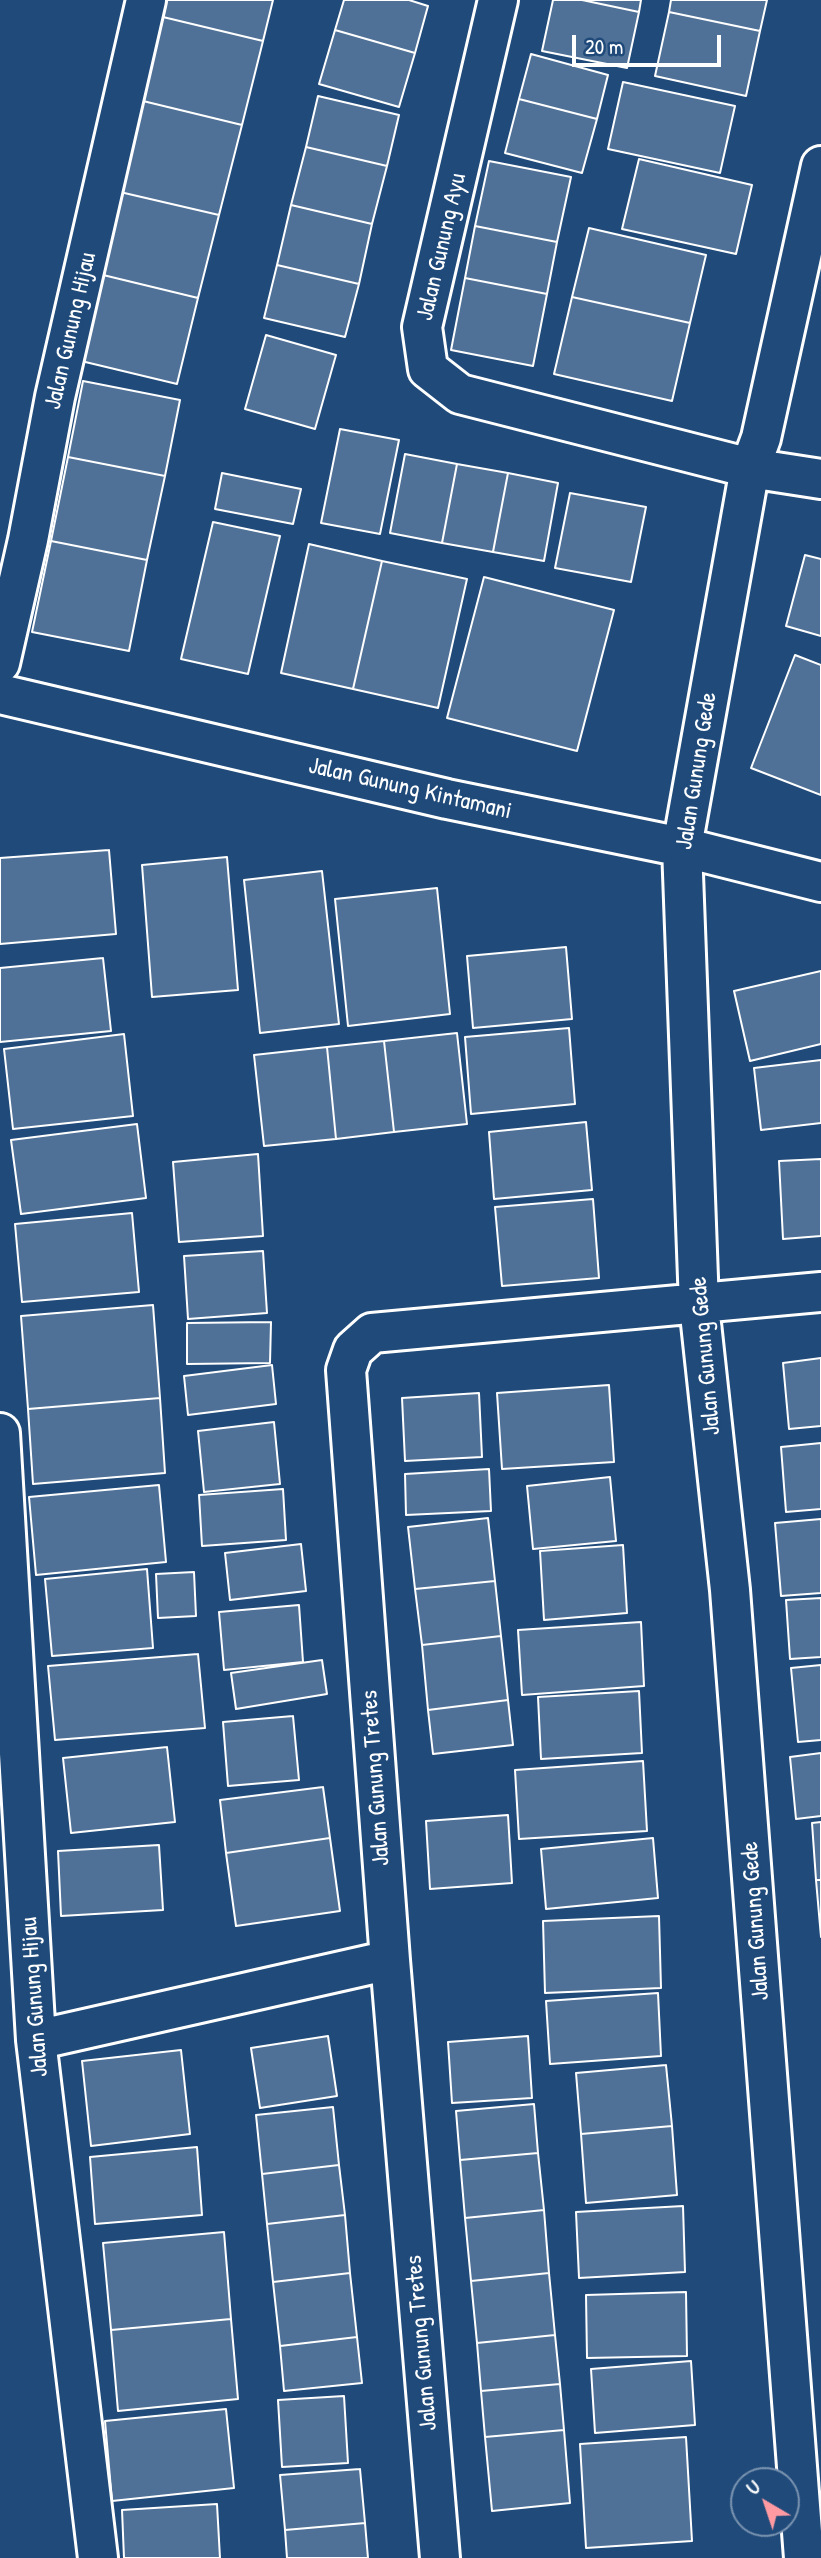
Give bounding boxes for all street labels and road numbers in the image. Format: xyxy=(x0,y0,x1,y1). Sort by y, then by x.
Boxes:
street label: Jalan Gunung Ayu xyxy=(411,170,473,324)
street label: Jalan Gunung Hijau xyxy=(39,250,103,412)
street label: Jalan Gunung Gede xyxy=(670,690,724,852)
street label: Jalan Gunung Kintamani xyxy=(306,752,514,826)
street label: Jalan Gunung Gede xyxy=(685,1276,727,1436)
street label: Jalan Gunung Tretes xyxy=(355,1689,397,1867)
street label: Jalan Gunung Gede xyxy=(736,1841,776,2001)
street label: Jalan Gunung Hijau xyxy=(15,1916,55,2078)
street label: Jalan Gunung Tretes xyxy=(400,2254,444,2432)

